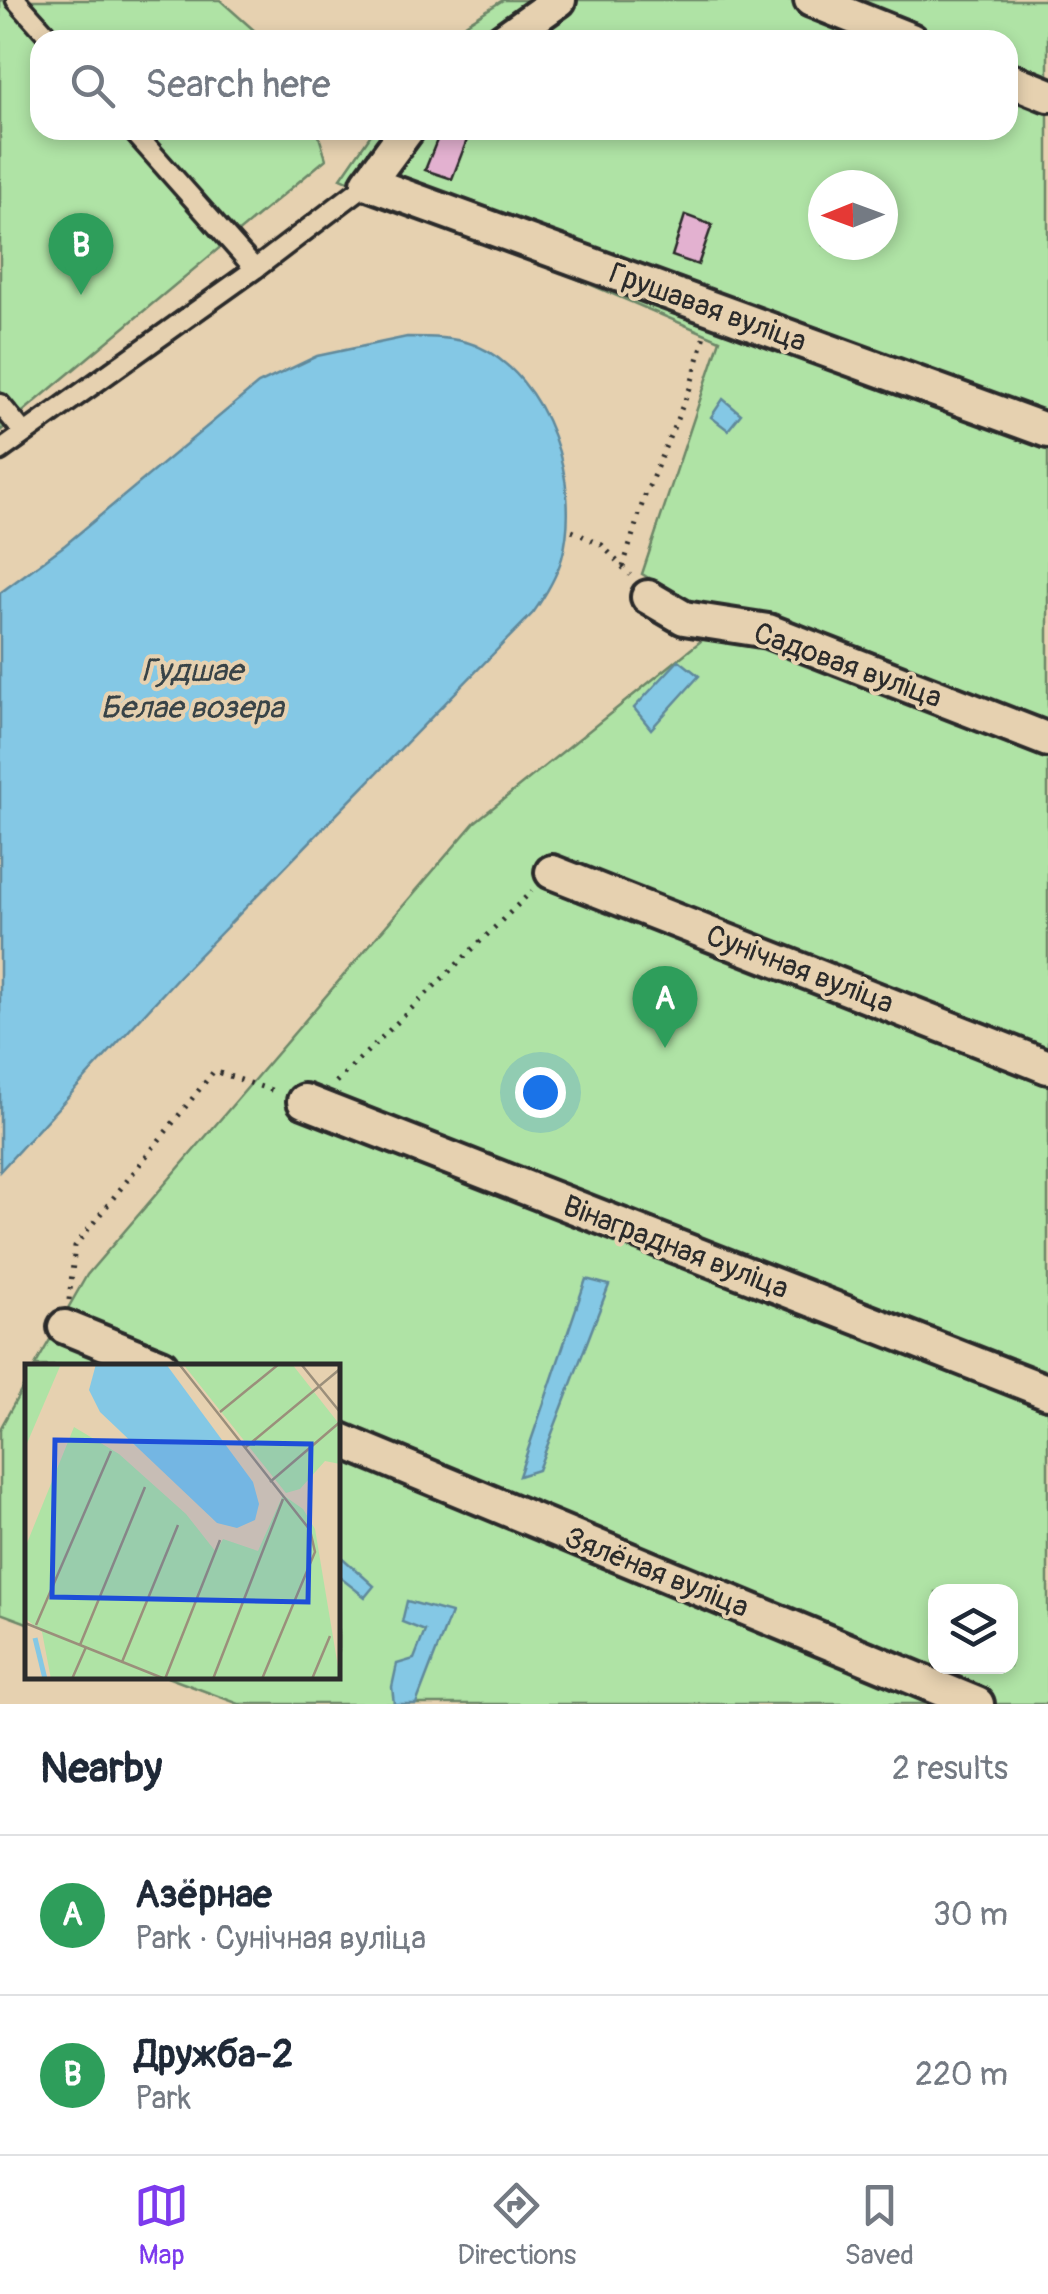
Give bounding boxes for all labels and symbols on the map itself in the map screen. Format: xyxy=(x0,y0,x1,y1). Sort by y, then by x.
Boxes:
north arrow xyxy=(808,170,898,260)
pin: B xyxy=(48,212,114,295)
street label: Грушавая вуліца xyxy=(604,255,812,360)
street label: Садовая вуліца xyxy=(749,614,947,717)
water label: Гудшае Белае возера xyxy=(100,651,286,728)
street label: Сунічная вуліца xyxy=(701,917,899,1022)
pin: A xyxy=(632,966,698,1048)
your location xyxy=(515,1067,566,1118)
street label: Вінаградная вуліца xyxy=(558,1187,794,1307)
inset map xyxy=(25,1364,340,1679)
street label: Зялёная вуліца xyxy=(559,1519,754,1626)

